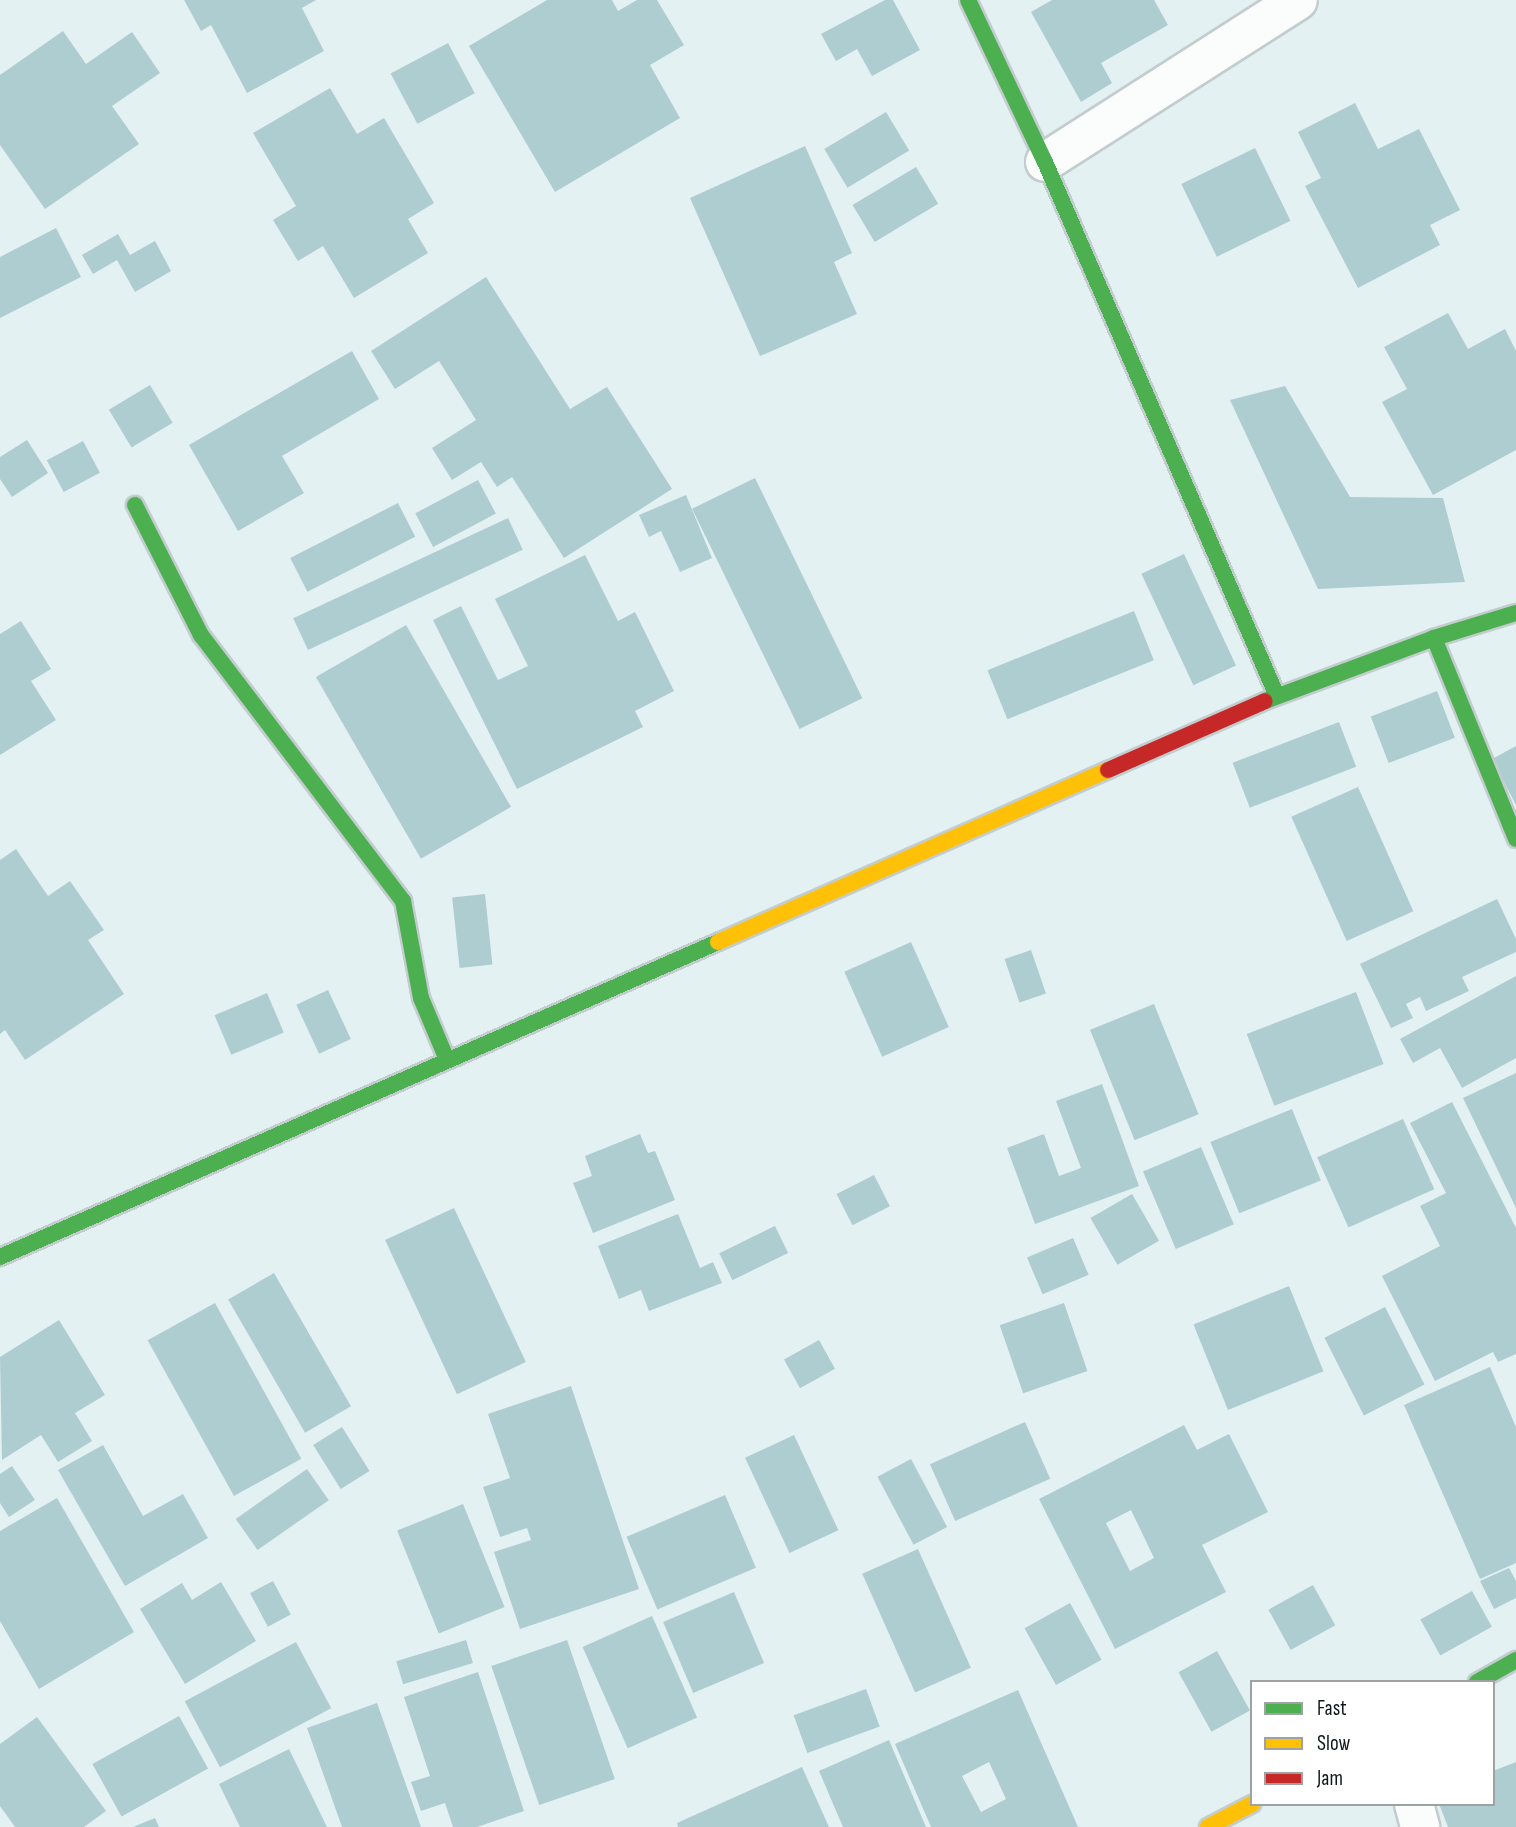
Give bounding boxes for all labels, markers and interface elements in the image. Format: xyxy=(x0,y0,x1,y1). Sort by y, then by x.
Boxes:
legend xyxy=(1250,1680,1495,1806)
text: Fast xyxy=(1317,1696,1347,1721)
text: Slow xyxy=(1317,1731,1350,1756)
text: Jam xyxy=(1317,1766,1343,1791)

